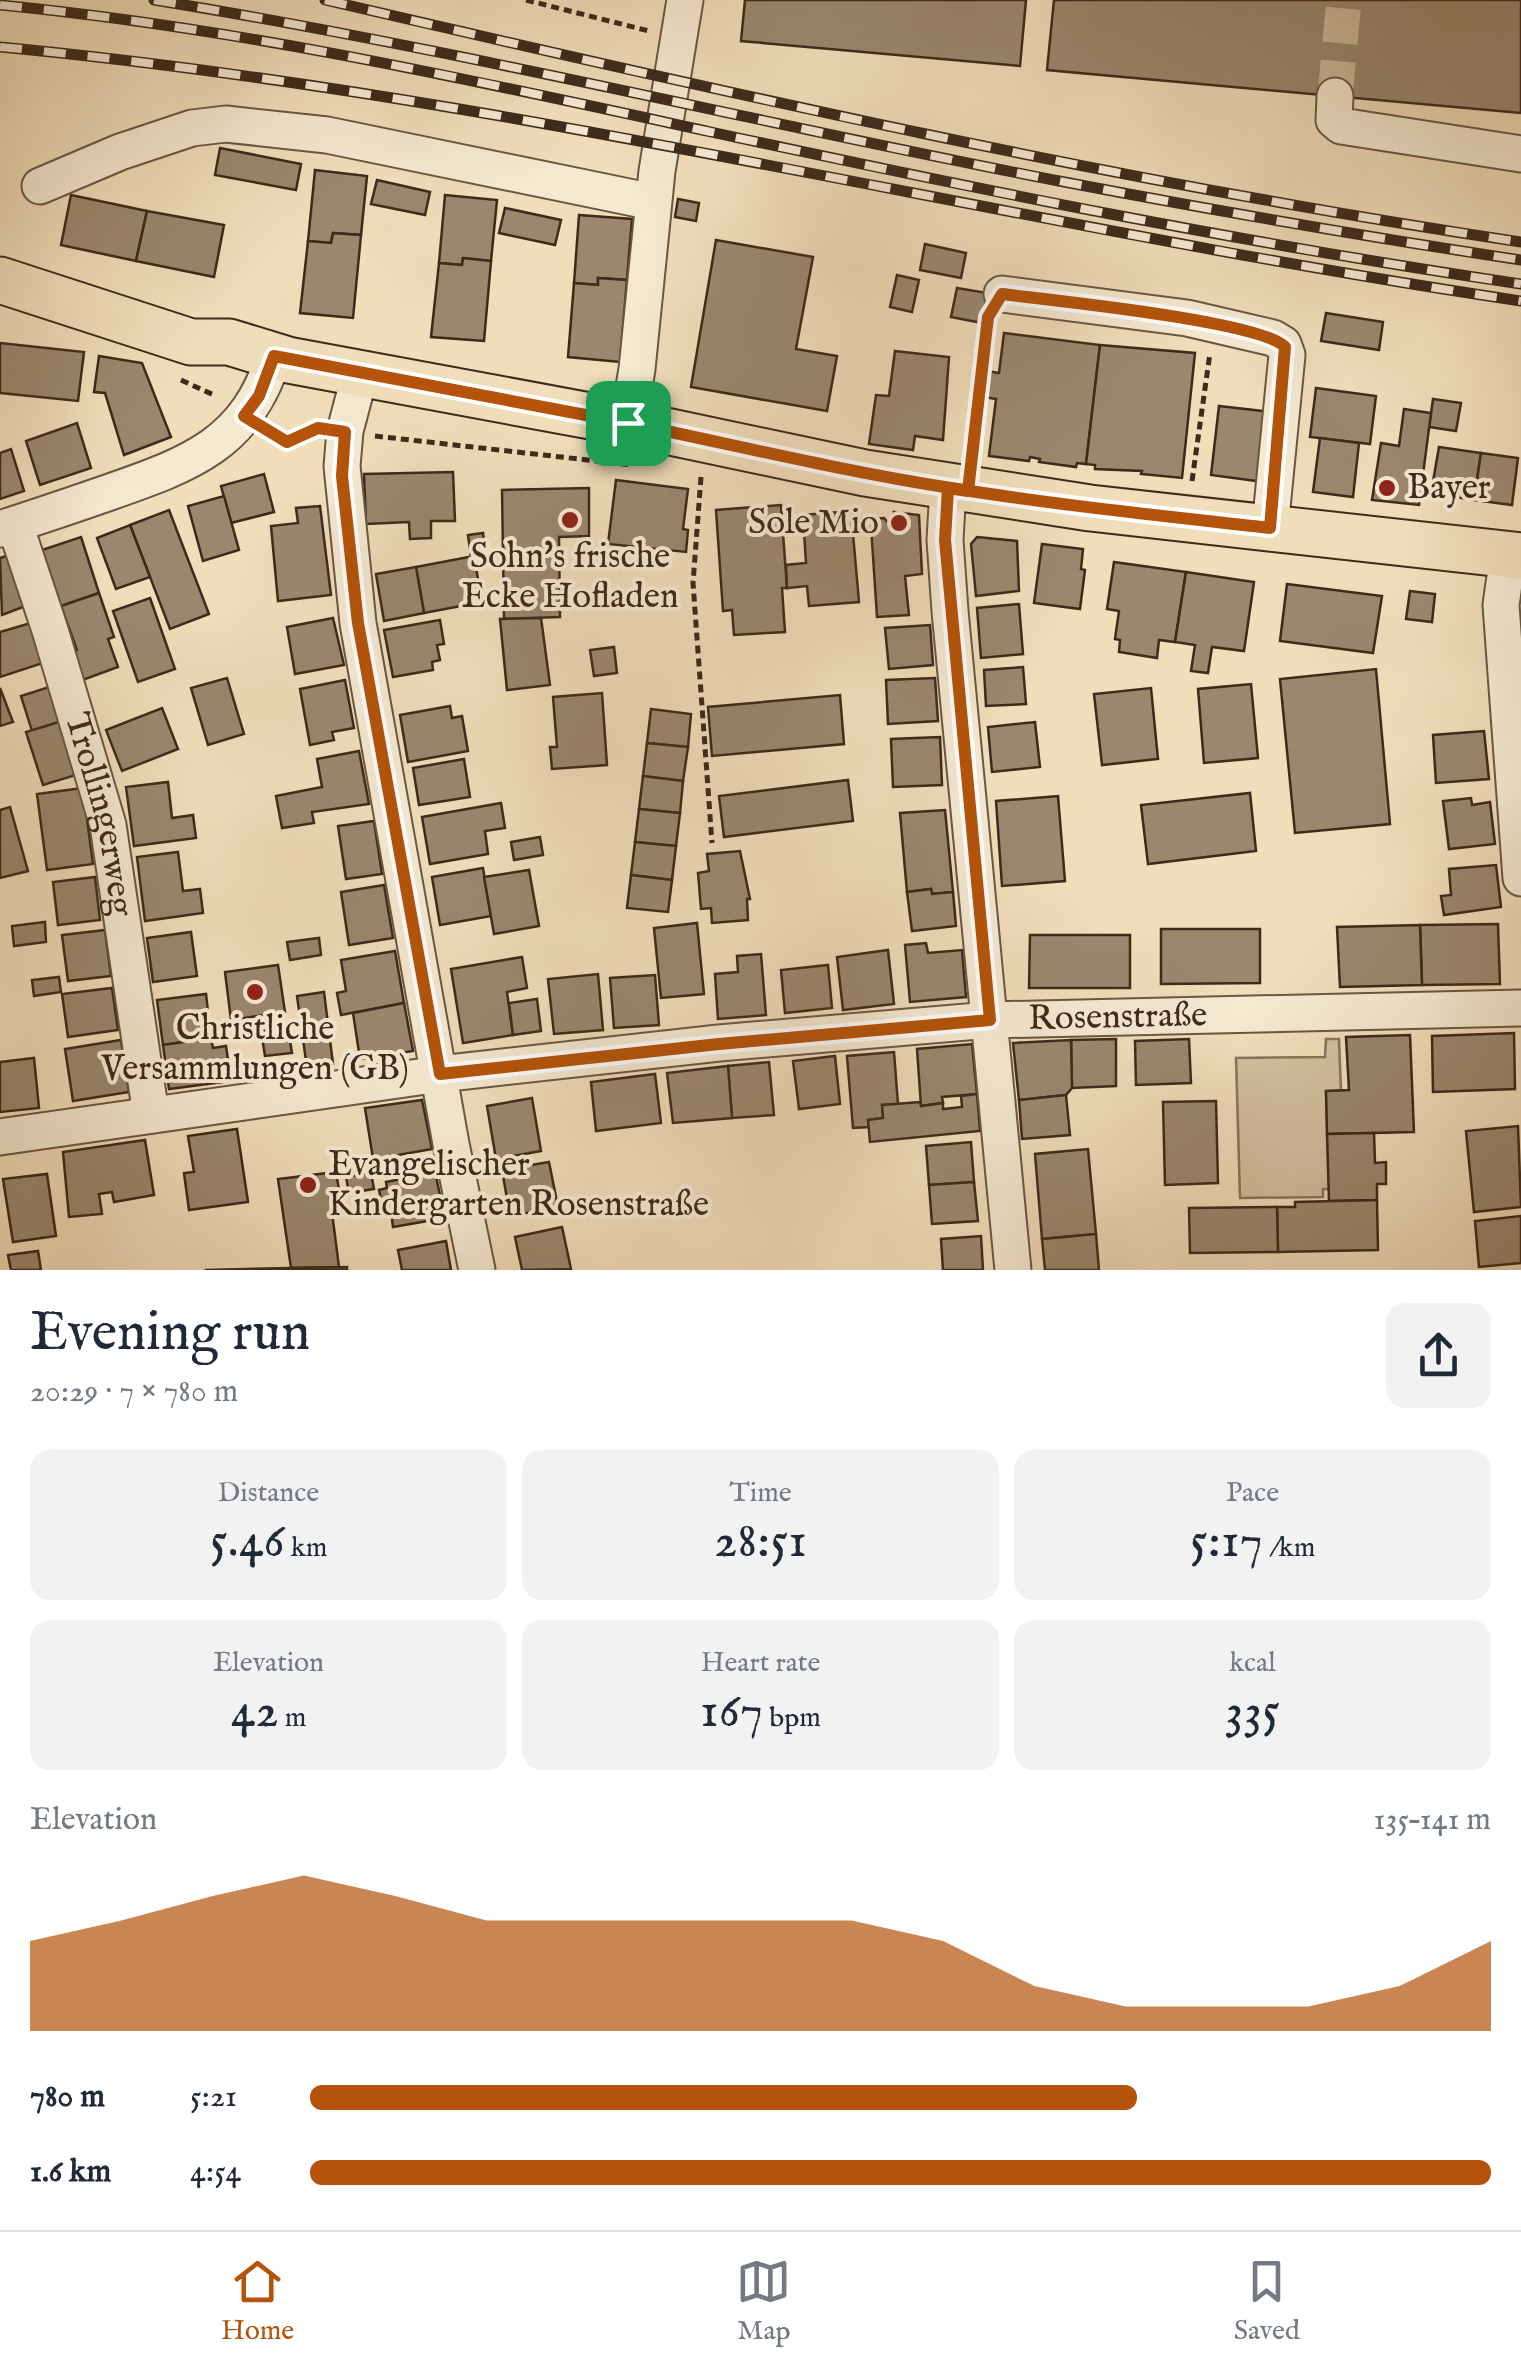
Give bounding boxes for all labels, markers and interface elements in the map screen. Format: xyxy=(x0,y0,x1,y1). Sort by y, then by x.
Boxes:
pin xyxy=(586,381,671,466)
icon: arrive xyxy=(601,396,656,451)
place label: Bayer xyxy=(1407,466,1491,511)
marker: Bayer xyxy=(1376,477,1398,499)
place label: Sole Mio xyxy=(748,501,879,546)
marker: Sohn's frische Ecke Hofladen xyxy=(559,509,581,531)
marker: Sole Mio xyxy=(888,512,910,534)
place label: Sohn's frische Ecke Hofladen xyxy=(461,535,679,620)
street label: Trollingerweg xyxy=(53,707,144,920)
marker: Christliche Versammlungen (GB) xyxy=(244,981,266,1003)
street label: Rosenstraße xyxy=(1028,993,1208,1042)
place label: Christliche Versammlungen (GB) xyxy=(100,1007,409,1092)
place label: Evangelischer Kindergarten Rosenstraße xyxy=(328,1143,709,1228)
marker: Evangelischer Kindergarten Rosenstraße xyxy=(297,1174,319,1196)
text: Evening run xyxy=(30,1299,310,1369)
button: share xyxy=(1386,1303,1491,1408)
text: 20:29 · 7 × 780 m xyxy=(30,1372,238,1413)
text: Distance xyxy=(218,1476,319,1511)
text: Time xyxy=(729,1476,792,1511)
text: Pace xyxy=(1226,1476,1279,1511)
text: 5.46 xyxy=(210,1511,285,1574)
text: 28:51 xyxy=(714,1511,807,1574)
text: 5:17 xyxy=(1190,1511,1263,1574)
text: km xyxy=(285,1531,327,1566)
text: /km xyxy=(1263,1531,1315,1566)
text: Elevation xyxy=(213,1646,324,1681)
text: Heart rate xyxy=(701,1646,820,1681)
text: kcal xyxy=(1229,1646,1276,1681)
text: 42 xyxy=(231,1681,279,1744)
text: 167 xyxy=(700,1681,763,1744)
text: 335 xyxy=(1225,1681,1280,1744)
text: m xyxy=(279,1701,306,1736)
text: bpm xyxy=(763,1701,821,1736)
text: Elevation xyxy=(30,1800,157,1841)
text: 135–141 m xyxy=(1374,1800,1491,1841)
text: 780 m xyxy=(30,2077,105,2118)
text: 5:21 xyxy=(190,2077,237,2118)
text: 1.6 km xyxy=(30,2152,111,2193)
text: 4:54 xyxy=(190,2152,241,2193)
tab: Home xyxy=(221,2254,294,2349)
tab: Map xyxy=(736,2254,791,2349)
tab: Saved xyxy=(1234,2254,1300,2349)

